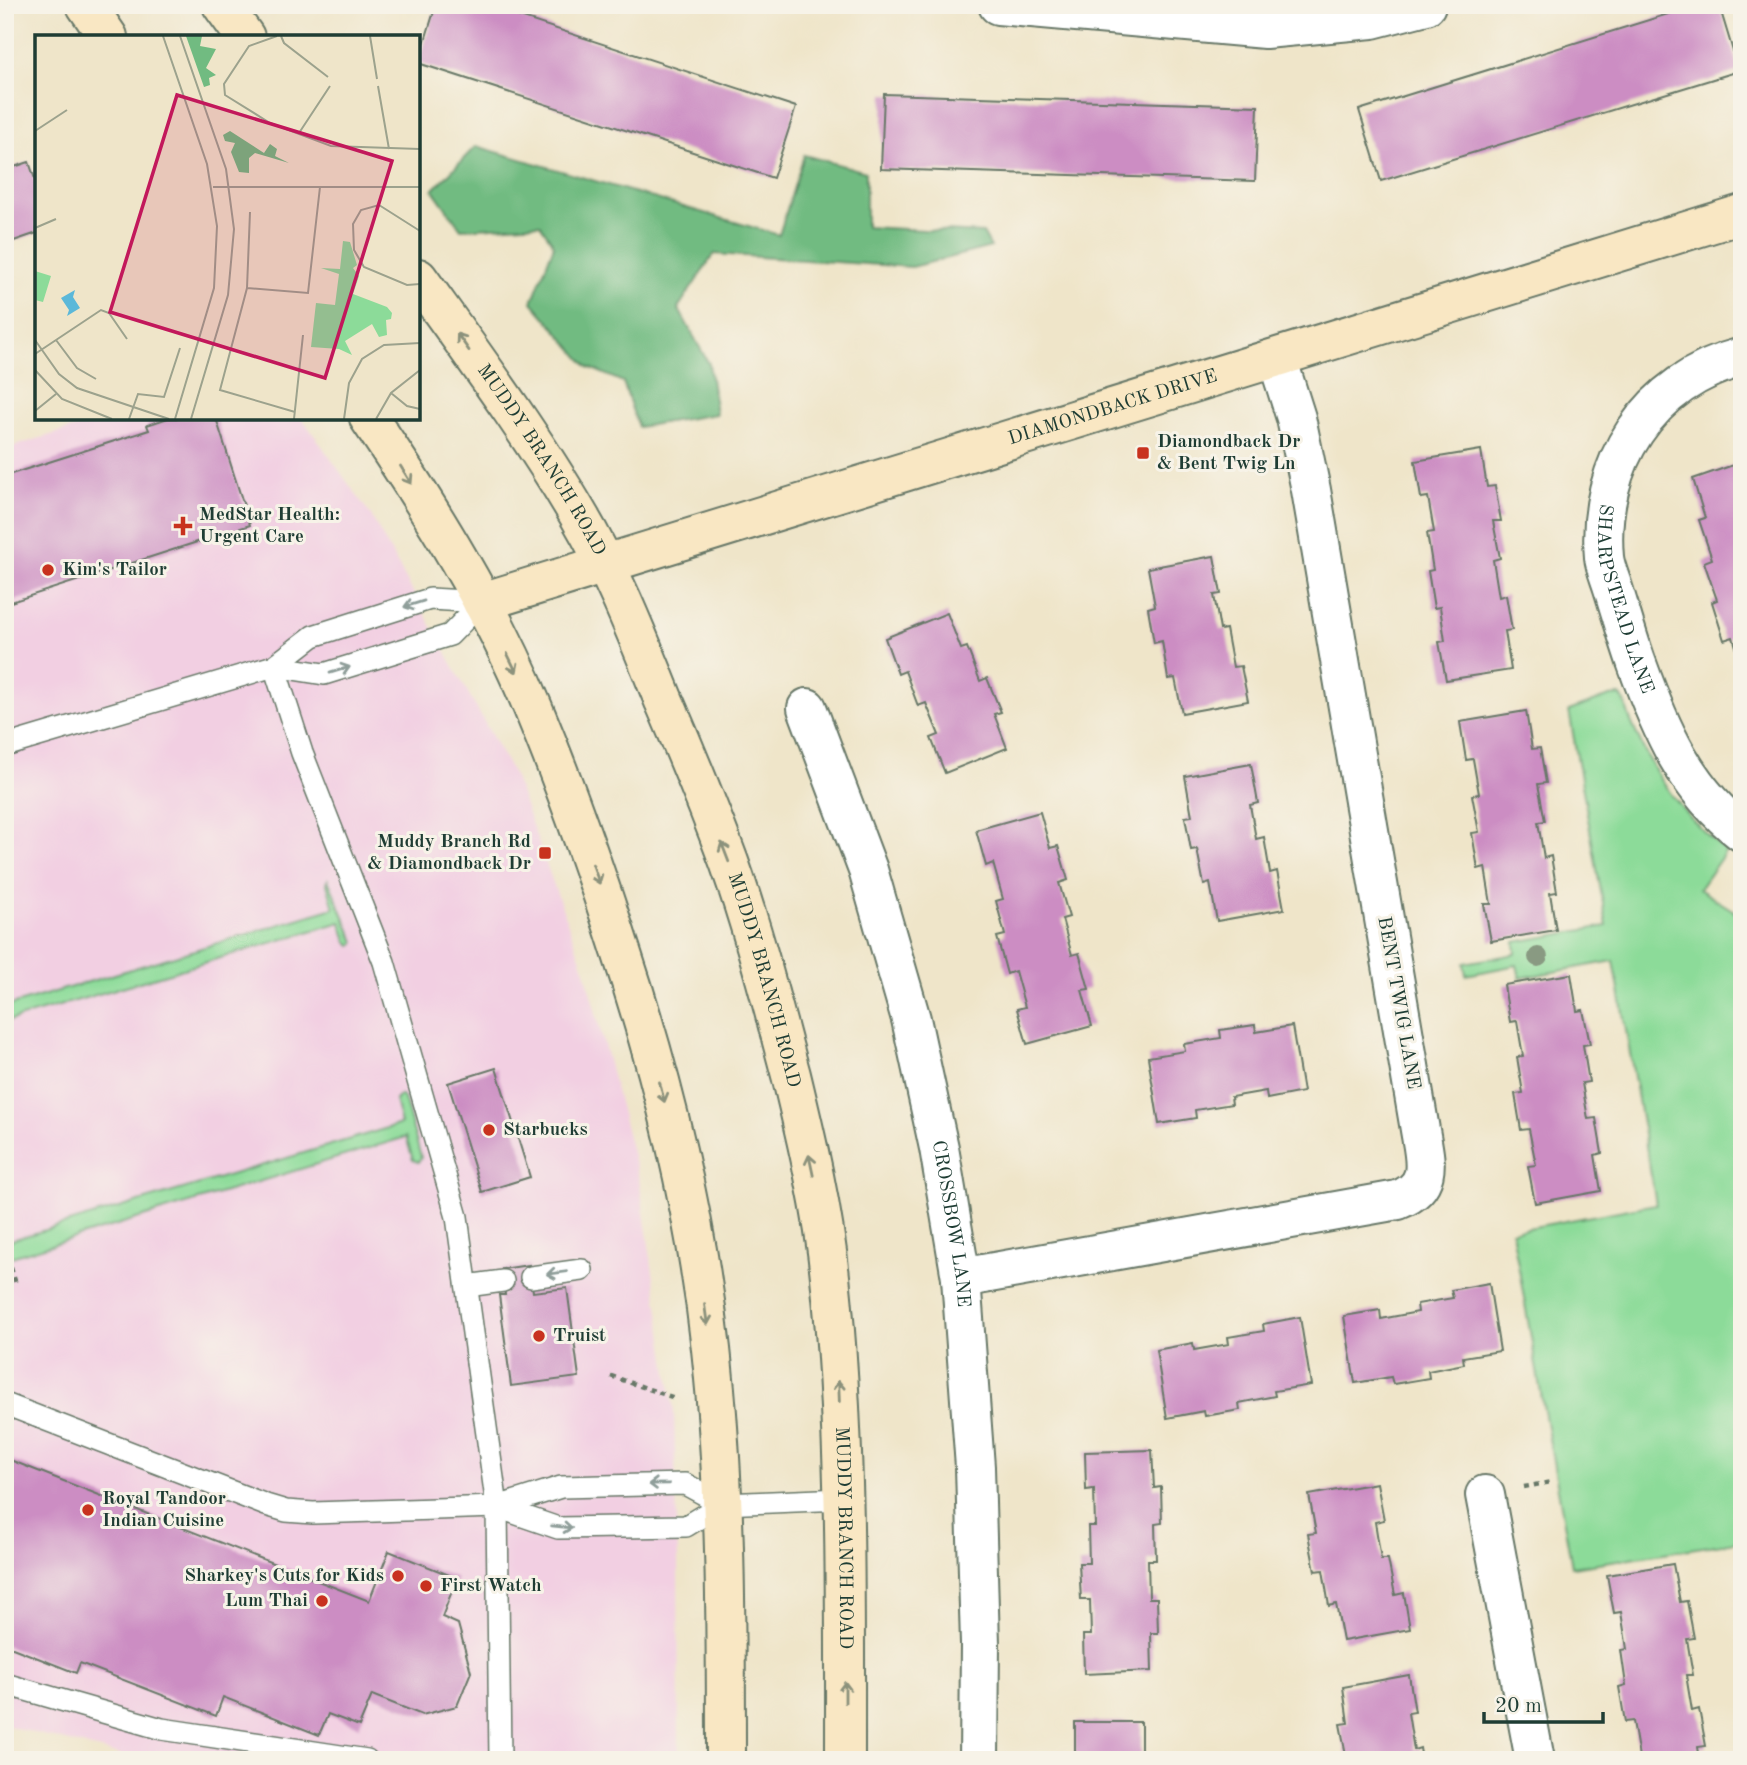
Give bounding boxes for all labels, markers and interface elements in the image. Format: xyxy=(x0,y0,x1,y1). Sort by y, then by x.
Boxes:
inset map xyxy=(35,35,420,420)
one-way arrow xyxy=(456,333,471,352)
street label: MUDDY BRANCH ROAD xyxy=(473,361,609,559)
street label: DIAMONDBACK DRIVE xyxy=(1006,367,1220,449)
place label: Diamondback Dr & Bent Twig Ln xyxy=(1157,433,1301,474)
marker: Diamondback Dr & Bent Twig Ln xyxy=(1135,445,1151,461)
one-way arrow xyxy=(400,465,414,485)
street label: SHARPSTEAD LANE xyxy=(1594,503,1657,696)
place label: MedStar Health: Urgent Care xyxy=(199,506,340,547)
marker: MedStar Health: Urgent Care xyxy=(173,516,193,536)
place label: Kim's Tailor xyxy=(62,561,167,580)
marker: Kim's Tailor xyxy=(40,562,56,578)
one-way arrow xyxy=(403,598,425,611)
one-way arrow xyxy=(506,652,519,673)
one-way arrow xyxy=(329,662,351,675)
place label: Muddy Branch Rd & Diamondback Dr xyxy=(367,833,531,874)
one-way arrow xyxy=(717,841,730,863)
marker: Muddy Branch Rd & Diamondback Dr xyxy=(537,845,553,861)
one-way arrow xyxy=(591,863,603,885)
street label: MUDDY BRANCH ROAD xyxy=(724,870,803,1089)
street label: BENT TWIG LANE xyxy=(1373,915,1423,1091)
one-way arrow xyxy=(656,1080,669,1103)
place label: Starbucks xyxy=(503,1121,588,1140)
marker: Starbucks xyxy=(481,1122,497,1138)
street label: CROSSBOW LANE xyxy=(928,1139,973,1308)
one-way arrow xyxy=(804,1154,818,1177)
one-way arrow xyxy=(546,1267,568,1280)
one-way arrow xyxy=(700,1303,713,1326)
place label: Truist xyxy=(553,1327,606,1346)
marker: Truist xyxy=(531,1328,547,1344)
one-way arrow xyxy=(832,1379,845,1402)
street label: MUDDY BRANCH ROAD xyxy=(831,1426,855,1649)
one-way arrow xyxy=(648,1478,671,1491)
place label: Royal Tandoor Indian Cuisine xyxy=(102,1490,226,1531)
marker: Royal Tandoor Indian Cuisine xyxy=(80,1502,96,1518)
one-way arrow xyxy=(550,1520,573,1533)
place label: Sharkey's Cuts for Kids xyxy=(184,1567,384,1586)
marker: Sharkey's Cuts for Kids xyxy=(390,1568,406,1584)
place label: First Watch xyxy=(440,1577,542,1596)
marker: First Watch xyxy=(418,1578,434,1594)
place label: Lum Thai xyxy=(225,1592,308,1611)
marker: Lum Thai xyxy=(314,1593,330,1609)
one-way arrow xyxy=(838,1680,852,1703)
scale bar xyxy=(1484,1681,1604,1725)
text: 20 m xyxy=(1495,1696,1542,1717)

